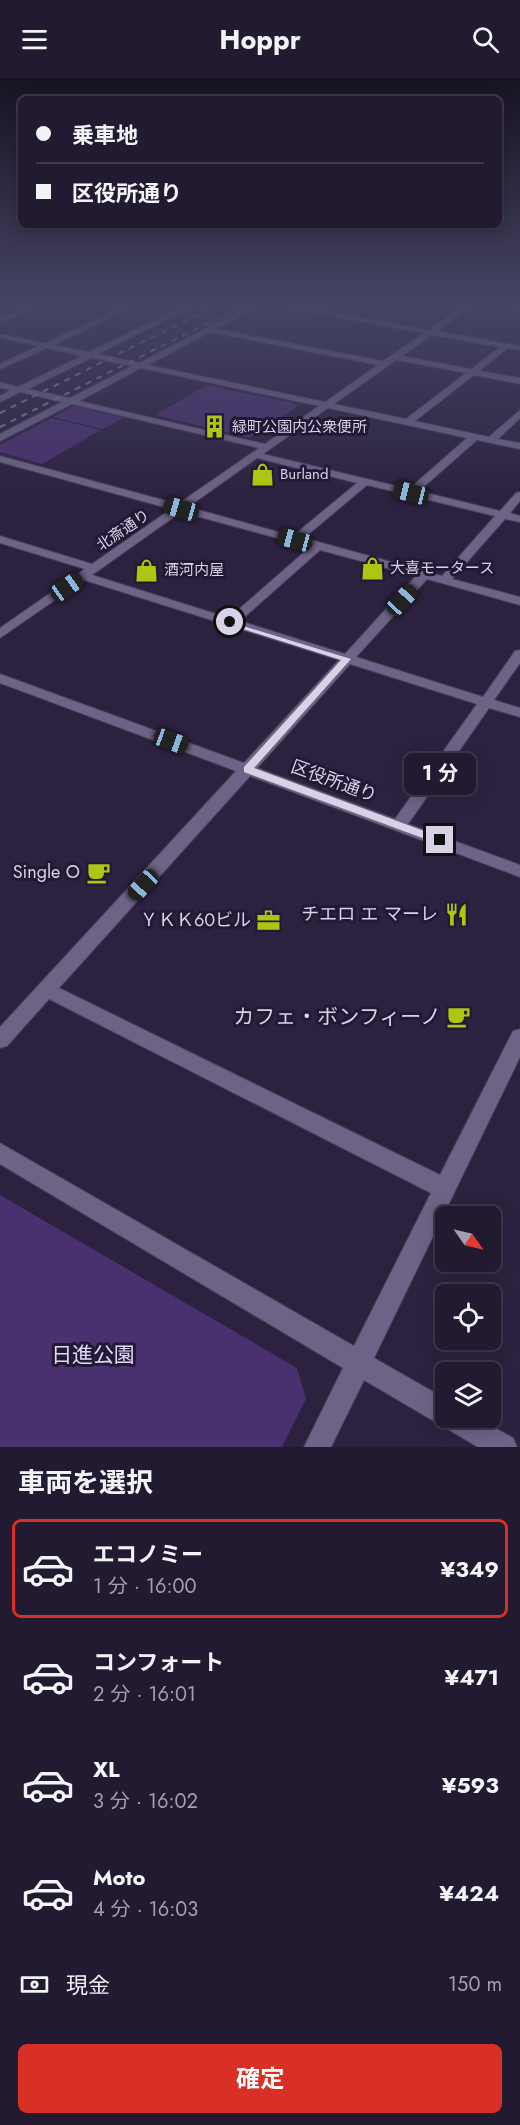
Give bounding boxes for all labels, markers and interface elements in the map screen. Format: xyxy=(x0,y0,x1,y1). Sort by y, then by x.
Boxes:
text: Hoppr xyxy=(219,20,301,59)
icon: menu xyxy=(18,23,51,56)
icon: search xyxy=(469,23,502,56)
text: 乗車地 xyxy=(72,119,138,151)
text: 区役所通り xyxy=(72,177,182,209)
building icon: 緑町公園内公衆便所 xyxy=(201,414,227,440)
place label: 緑町公園内公衆便所 xyxy=(232,416,367,438)
shop icon: Burland xyxy=(249,461,275,487)
place label: Burland xyxy=(280,463,328,485)
car xyxy=(391,480,431,506)
car xyxy=(161,495,201,523)
street label: 北斎通り xyxy=(92,504,154,556)
car xyxy=(275,527,315,553)
shop icon: 大喜モータース xyxy=(359,555,385,581)
shop icon: 酒河内屋 xyxy=(133,557,159,583)
place label: 大喜モータース xyxy=(390,557,494,579)
place label: 酒河内屋 xyxy=(164,559,224,581)
car xyxy=(47,569,87,605)
car xyxy=(383,581,421,619)
route start xyxy=(216,608,243,635)
car xyxy=(151,726,191,756)
street label: 区役所通り xyxy=(287,753,381,809)
callout: 1 分 xyxy=(404,753,476,795)
text: 1 分 xyxy=(422,759,458,788)
route end xyxy=(426,826,453,853)
place label: Single O xyxy=(13,859,80,885)
cafe icon: Single O xyxy=(85,859,111,885)
car xyxy=(124,866,162,904)
place label: チエロ エ マーレ xyxy=(301,901,438,927)
restaurant icon: チエロ エ マーレ xyxy=(443,901,469,927)
place label: ＹＫＫ６０ビル xyxy=(140,907,251,933)
office icon: ＹＫＫ６０ビル xyxy=(256,907,282,933)
place label: カフェ・ボンフィーノ xyxy=(233,1002,441,1032)
cafe icon: カフェ・ボンフィーノ xyxy=(446,1004,472,1030)
north arrow xyxy=(435,1206,501,1272)
map controls xyxy=(435,1206,501,1428)
button: locate xyxy=(435,1284,501,1350)
park label: 日進公園 xyxy=(51,1340,135,1370)
button: layers xyxy=(435,1362,501,1428)
text: 車両を選択 xyxy=(18,1463,153,1502)
text: エコノミー xyxy=(93,1538,203,1570)
icon: car xyxy=(21,1542,75,1596)
text: ¥349 xyxy=(441,1553,499,1585)
text: 1 分 · 16:00 xyxy=(93,1572,197,1601)
text: コンフォート xyxy=(93,1646,224,1678)
icon: car xyxy=(21,1650,75,1704)
text: ¥471 xyxy=(444,1661,499,1693)
text: 2 分 · 16:01 xyxy=(93,1680,196,1709)
text: XL xyxy=(93,1753,120,1785)
icon: car xyxy=(21,1758,75,1812)
text: ¥593 xyxy=(442,1769,499,1801)
text: 3 分 · 16:02 xyxy=(93,1787,198,1816)
text: Moto xyxy=(93,1861,146,1893)
icon: car xyxy=(21,1866,75,1920)
text: ¥424 xyxy=(439,1877,499,1909)
text: 4 分 · 16:03 xyxy=(93,1895,198,1924)
icon: cash xyxy=(18,1968,51,2001)
text: 現金 xyxy=(66,1969,110,2001)
text: 150 m xyxy=(448,1970,502,1999)
button: 確定 xyxy=(18,2044,502,2113)

